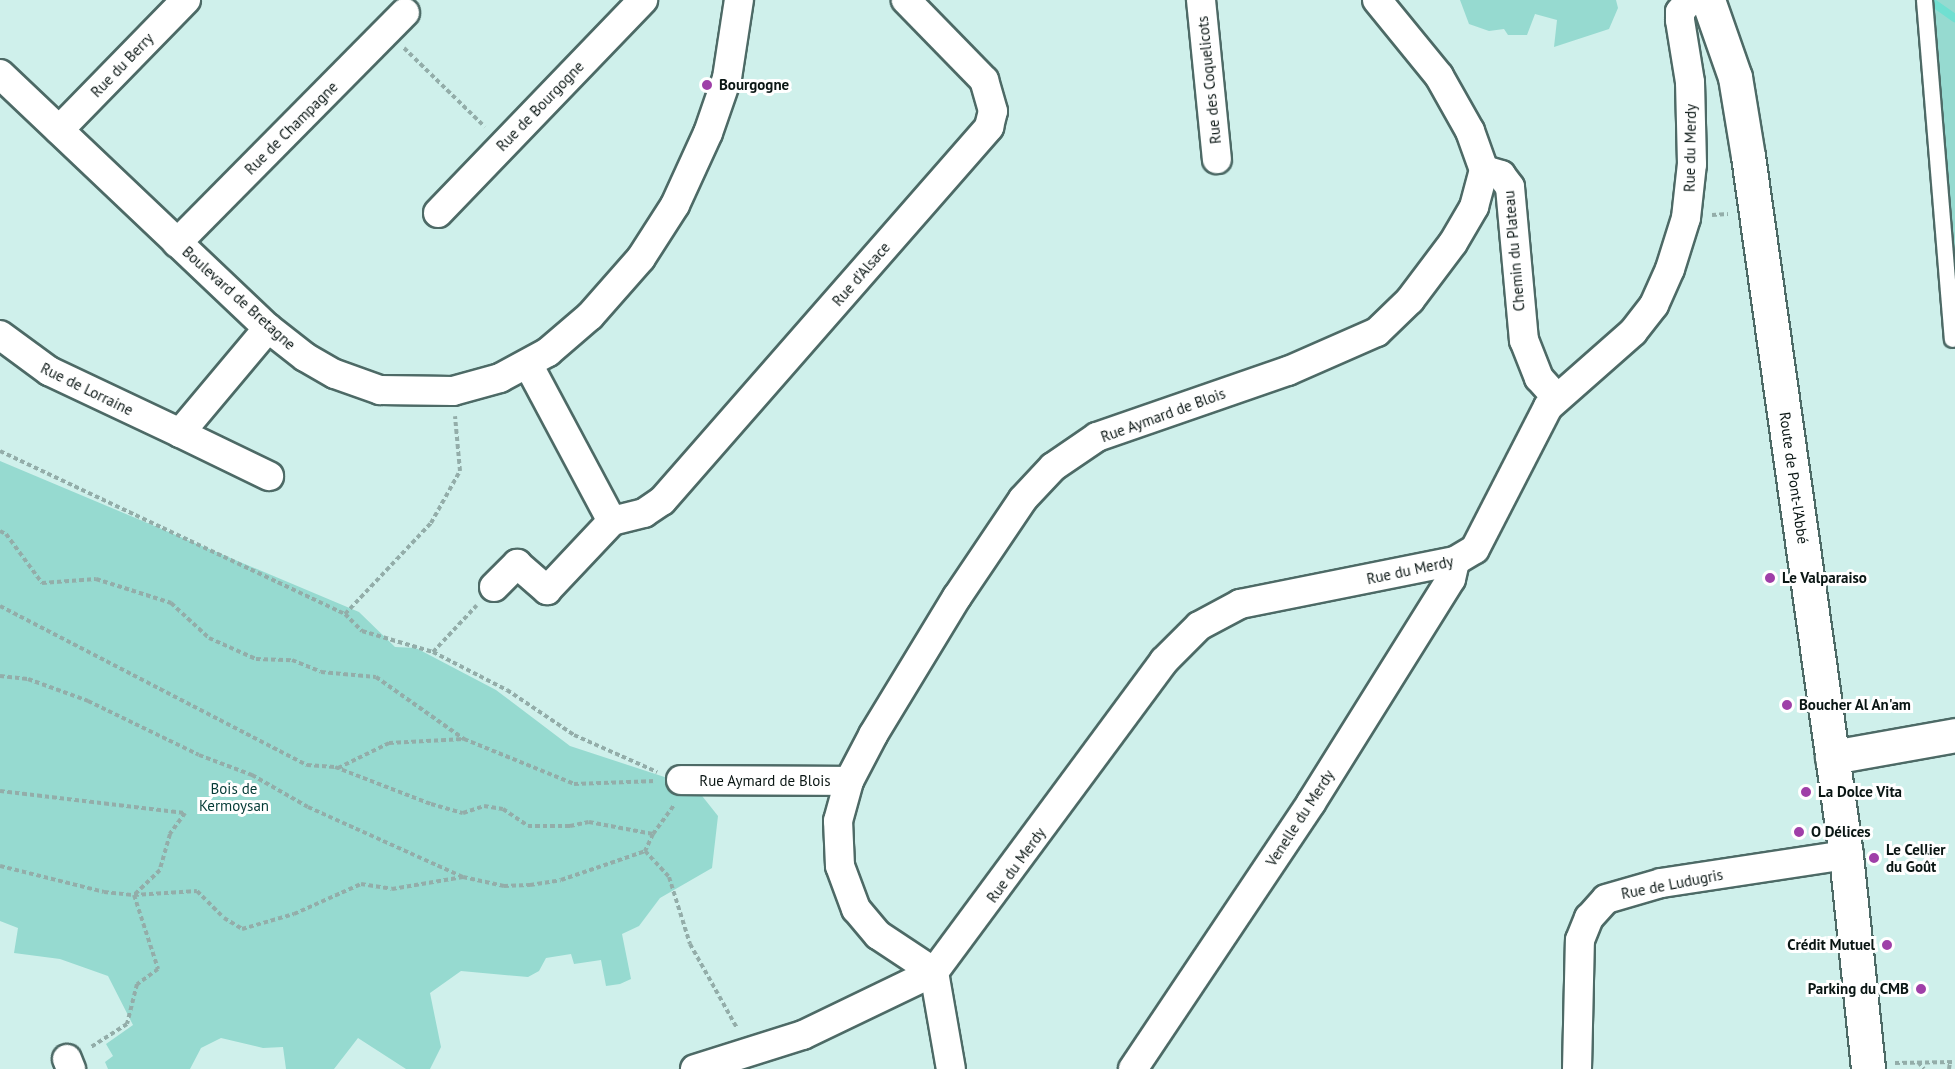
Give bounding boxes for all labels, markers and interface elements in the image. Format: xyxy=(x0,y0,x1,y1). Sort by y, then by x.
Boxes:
street label: Rue des Coquelicots xyxy=(1193,15,1225,145)
street label: Rue du Berry xyxy=(87,29,157,101)
street label: Rue de Bourgogne xyxy=(492,57,588,155)
place label: Bourgogne xyxy=(719,76,789,94)
street label: Rue de Champagne xyxy=(241,78,341,178)
marker: Bourgogne xyxy=(700,78,714,92)
street label: Rue du Merdy xyxy=(1680,104,1700,192)
street label: Chemin du Plateau xyxy=(1500,190,1528,312)
street label: Rue d'Alsace xyxy=(828,238,894,310)
street label: Boulevard de Bretagne xyxy=(179,242,299,354)
street label: Rue de Lorraine xyxy=(38,359,136,419)
street label: Rue Aymard de Blois xyxy=(1098,384,1228,446)
street label: Route de Pont-l'Abbé xyxy=(1776,411,1812,545)
street label: Rue du Merdy xyxy=(1365,552,1455,588)
place label: Le Valparaiso xyxy=(1782,569,1867,587)
marker: Le Valparaiso xyxy=(1763,571,1777,585)
place label: Boucher Al An'am xyxy=(1799,696,1912,714)
marker: Boucher Al An'am xyxy=(1780,698,1794,712)
street label: Venelle du Merdy xyxy=(1262,766,1338,870)
street label: Rue Aymard de Blois xyxy=(699,772,831,790)
park label: Bois de Kermoysan xyxy=(199,779,269,814)
place label: La Dolce Vita xyxy=(1818,783,1903,801)
marker: La Dolce Vita xyxy=(1799,785,1813,799)
place label: O Délices xyxy=(1811,823,1871,841)
street label: Rue du Merdy xyxy=(983,824,1049,906)
marker: O Délices xyxy=(1792,825,1806,839)
place label: Le Cellier du Goût xyxy=(1886,840,1946,875)
marker: Le Cellier du Goût xyxy=(1867,851,1881,865)
street label: Rue de Ludugris xyxy=(1620,865,1724,903)
place label: Crédit Mutuel xyxy=(1787,936,1875,954)
marker: Crédit Mutuel xyxy=(1880,938,1894,952)
place label: Parking du CMB xyxy=(1808,980,1909,998)
marker: Parking du CMB xyxy=(1914,982,1928,996)

